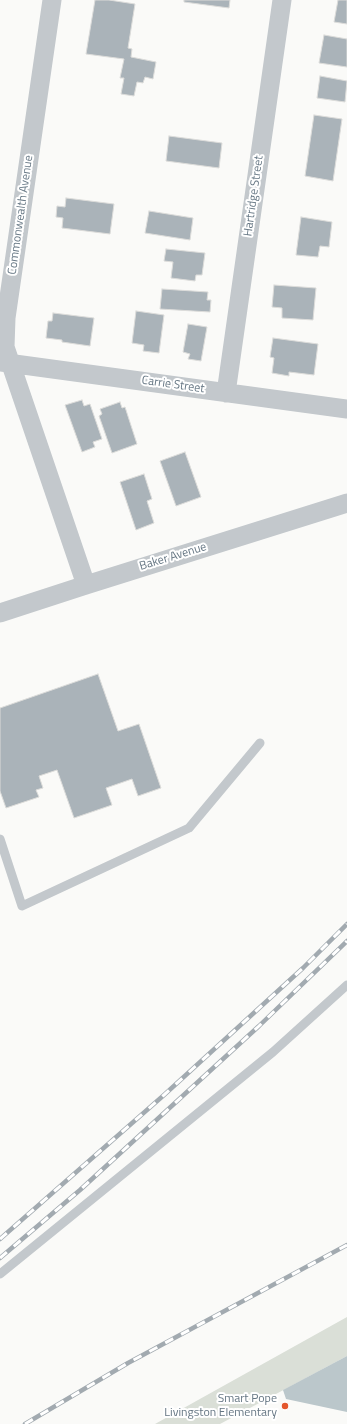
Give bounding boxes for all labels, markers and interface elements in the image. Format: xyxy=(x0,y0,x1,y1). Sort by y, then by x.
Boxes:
street label: Commonwealth Avenue xyxy=(5,154,37,276)
street label: Hartridge Street xyxy=(241,155,267,237)
street label: Carrie Street xyxy=(141,373,205,397)
street label: Baker Avenue xyxy=(138,540,208,574)
place label: Smart Pope Livingston Elementary xyxy=(164,1392,277,1420)
marker: Smart Pope Livingston Elementary xyxy=(280,1401,290,1411)

